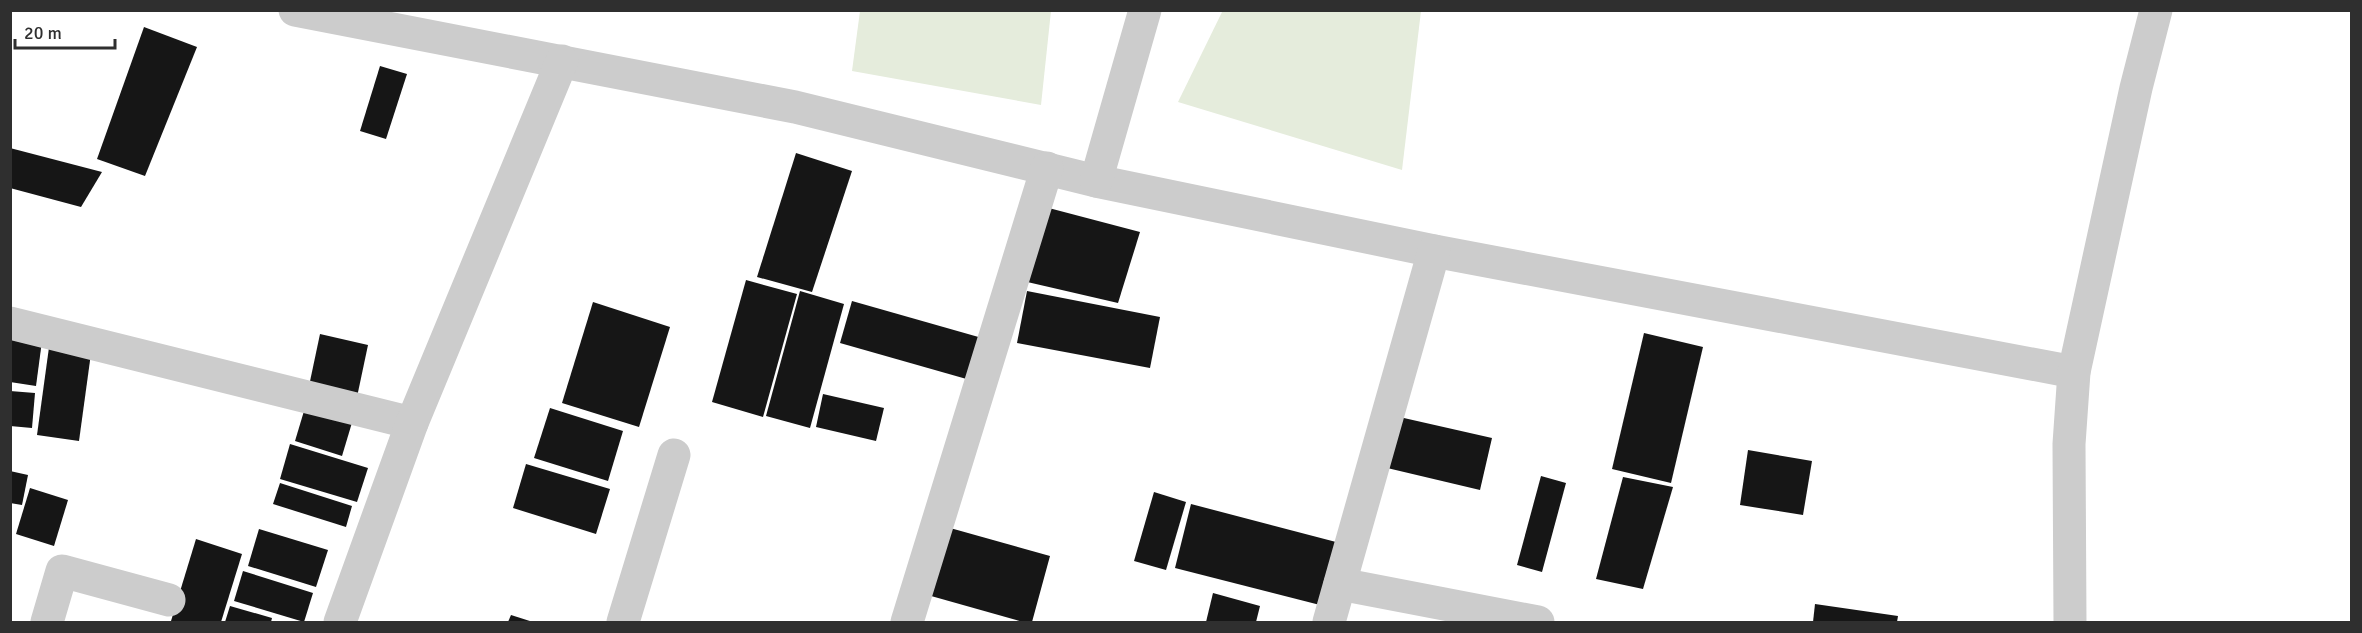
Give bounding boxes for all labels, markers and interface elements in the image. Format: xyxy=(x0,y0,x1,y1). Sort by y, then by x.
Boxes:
scale bar xyxy=(15,12,116,50)
text: 20 m xyxy=(24,22,62,44)

